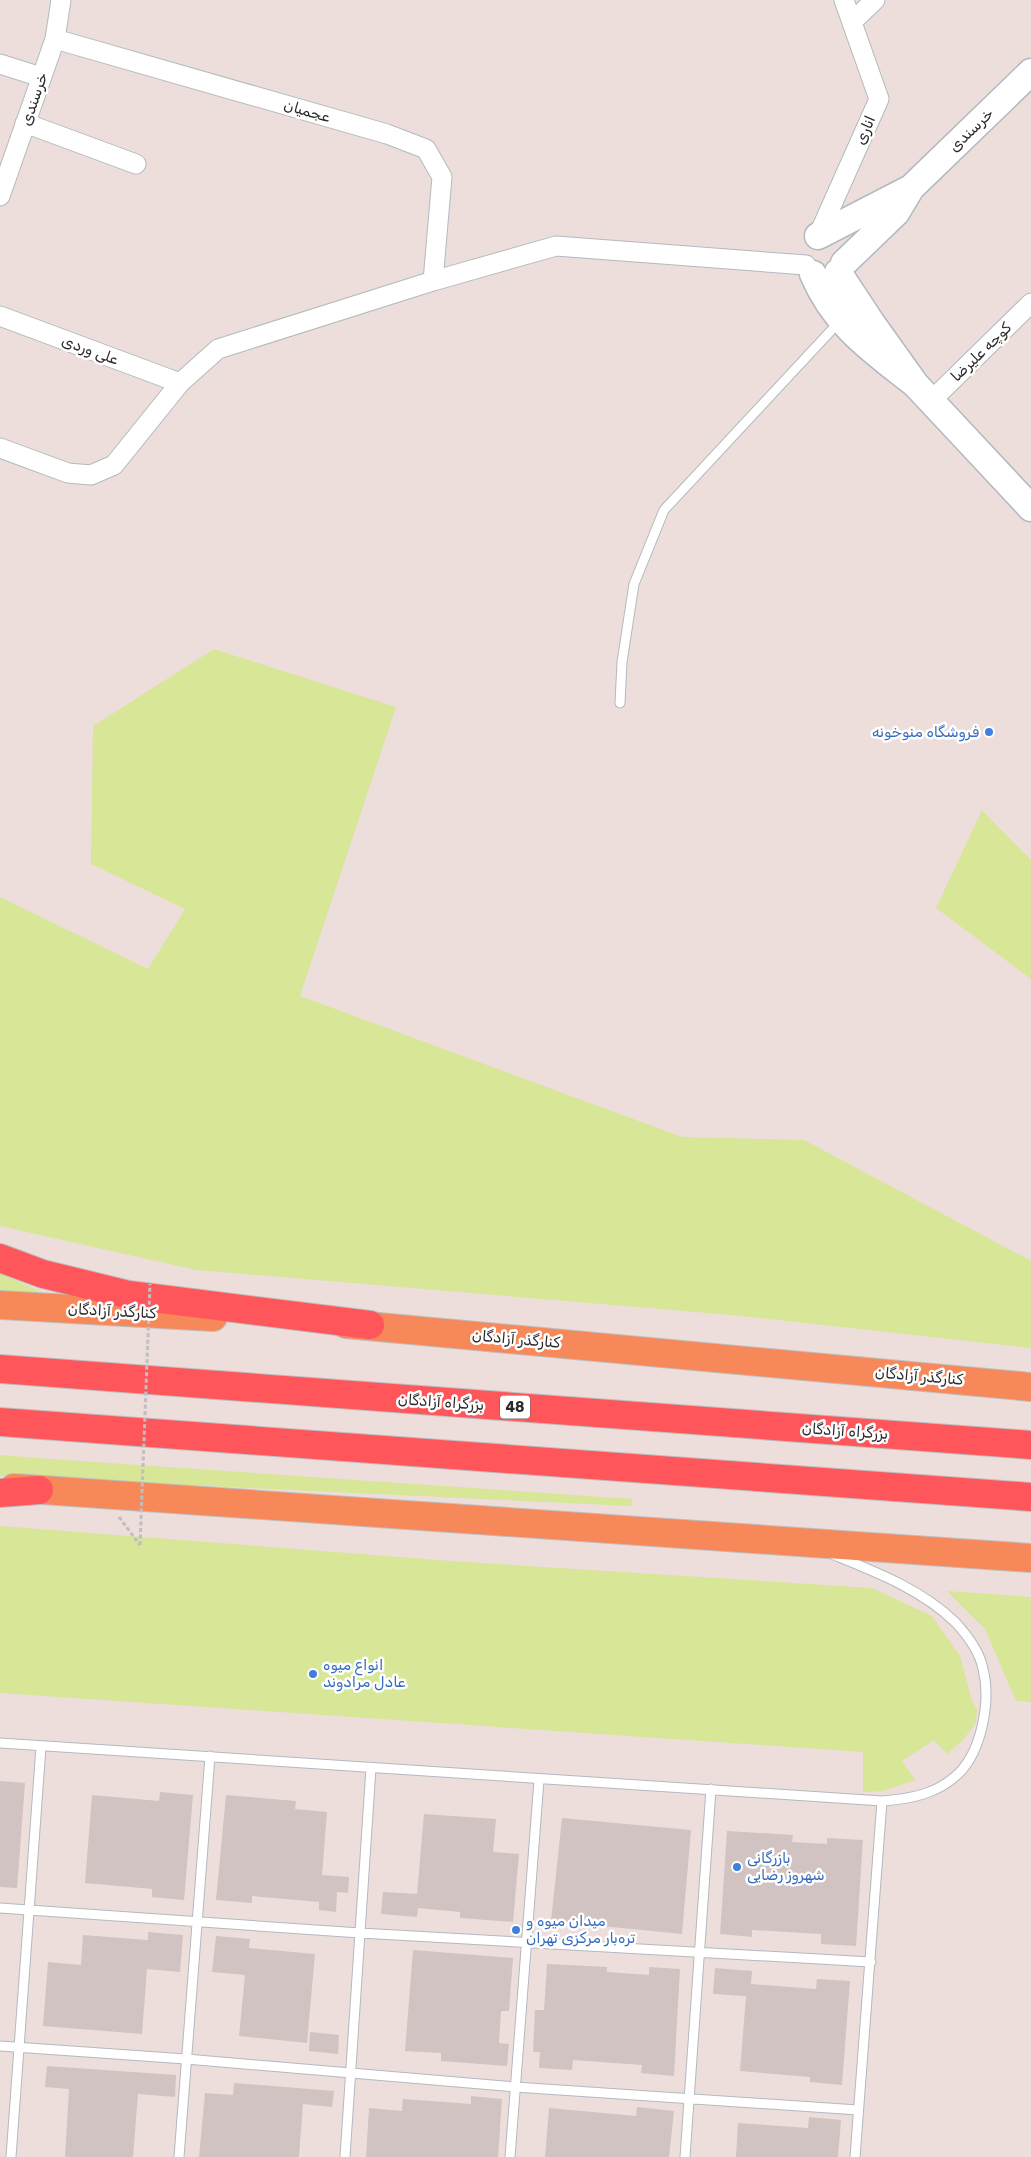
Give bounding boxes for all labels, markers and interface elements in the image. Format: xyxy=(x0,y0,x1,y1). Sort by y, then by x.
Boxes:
street label: خرسندی xyxy=(17,70,51,128)
street label: عجمیان xyxy=(282,96,332,126)
street label: خرسندی xyxy=(945,104,997,156)
street label: اناری xyxy=(851,113,879,147)
street label: کوچه علیرضا xyxy=(947,319,1015,385)
street label: علی وردی xyxy=(59,331,121,370)
place label: فروشگاه منوخونه xyxy=(872,723,979,742)
marker: فروشگاه منوخونه xyxy=(983,726,995,738)
street label: کنارگذر آزادگان xyxy=(67,1300,157,1322)
street label: کنارگذر آزادگان xyxy=(471,1326,561,1352)
street label: کنارگذر آزادگان xyxy=(874,1363,964,1389)
street label: بزرگراه آزادگان xyxy=(397,1390,485,1414)
road number: 48 xyxy=(500,1395,530,1418)
street label: بزرگراه آزادگان xyxy=(801,1419,889,1443)
place label: انواع میوه عادل مرادوند xyxy=(323,1656,406,1692)
marker: انواع میوه عادل مرادوند xyxy=(307,1668,319,1680)
place label: بازرگانی شهروز رضایی xyxy=(747,1849,825,1885)
marker: بازرگانی شهروز رضایی xyxy=(731,1861,743,1873)
place label: میدان میوه و تره‌بار مرکزی تهران xyxy=(526,1912,635,1947)
marker: میدان میوه و تره‌بار مرکزی تهران xyxy=(510,1924,522,1936)

